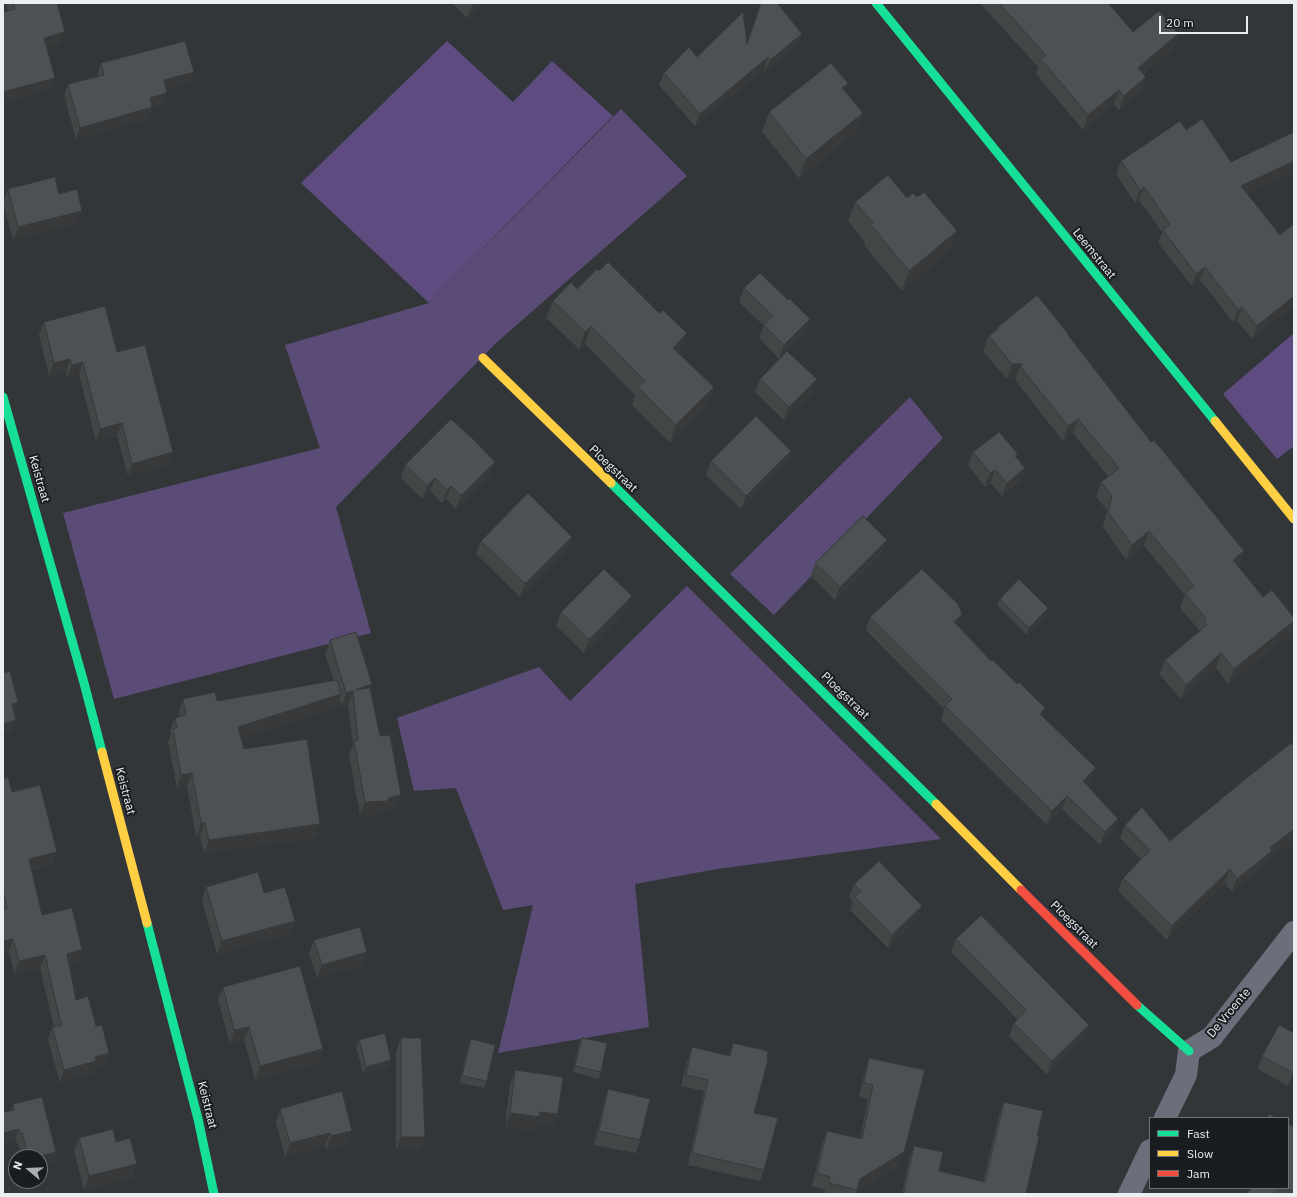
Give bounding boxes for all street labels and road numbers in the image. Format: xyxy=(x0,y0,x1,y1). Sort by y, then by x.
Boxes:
street label: Leemstraat xyxy=(1069,226,1119,282)
street label: Ploegstraat xyxy=(586,442,640,496)
street label: Keistraat xyxy=(25,454,53,504)
street label: Ploegstraat xyxy=(818,669,872,723)
street label: Keistraat xyxy=(112,766,138,816)
street label: Ploegstraat xyxy=(1047,898,1101,952)
street label: De Vroente xyxy=(1204,985,1254,1041)
street label: Keistraat xyxy=(194,1080,220,1130)

